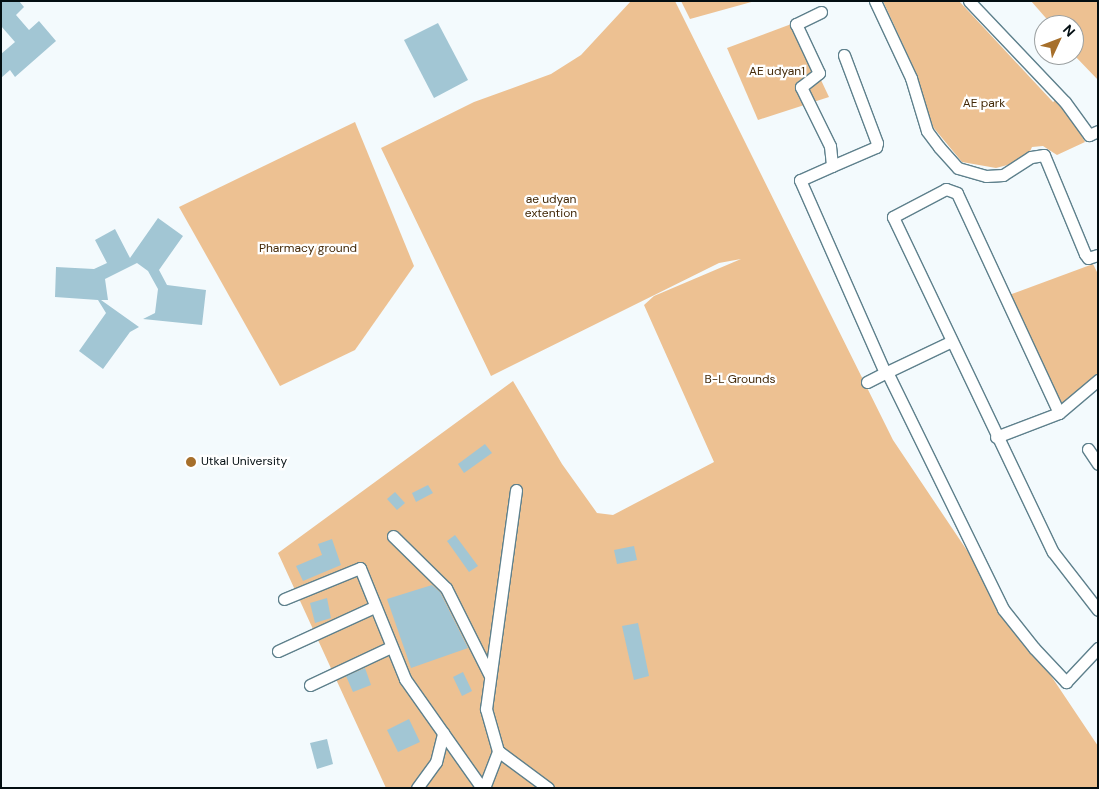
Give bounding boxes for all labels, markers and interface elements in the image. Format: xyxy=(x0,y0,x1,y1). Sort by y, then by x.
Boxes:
north arrow xyxy=(1034,15,1084,65)
text: N xyxy=(1059,21,1079,40)
park label: AE udyan1 xyxy=(749,65,805,79)
park label: AE park xyxy=(963,97,1005,111)
park label: ae udyan extention xyxy=(525,193,577,221)
park label: Pharmacy ground xyxy=(259,242,357,256)
park label: B-L Grounds xyxy=(705,373,775,387)
place label: Utkal University xyxy=(201,455,287,469)
marker: Utkal University xyxy=(185,456,197,468)

